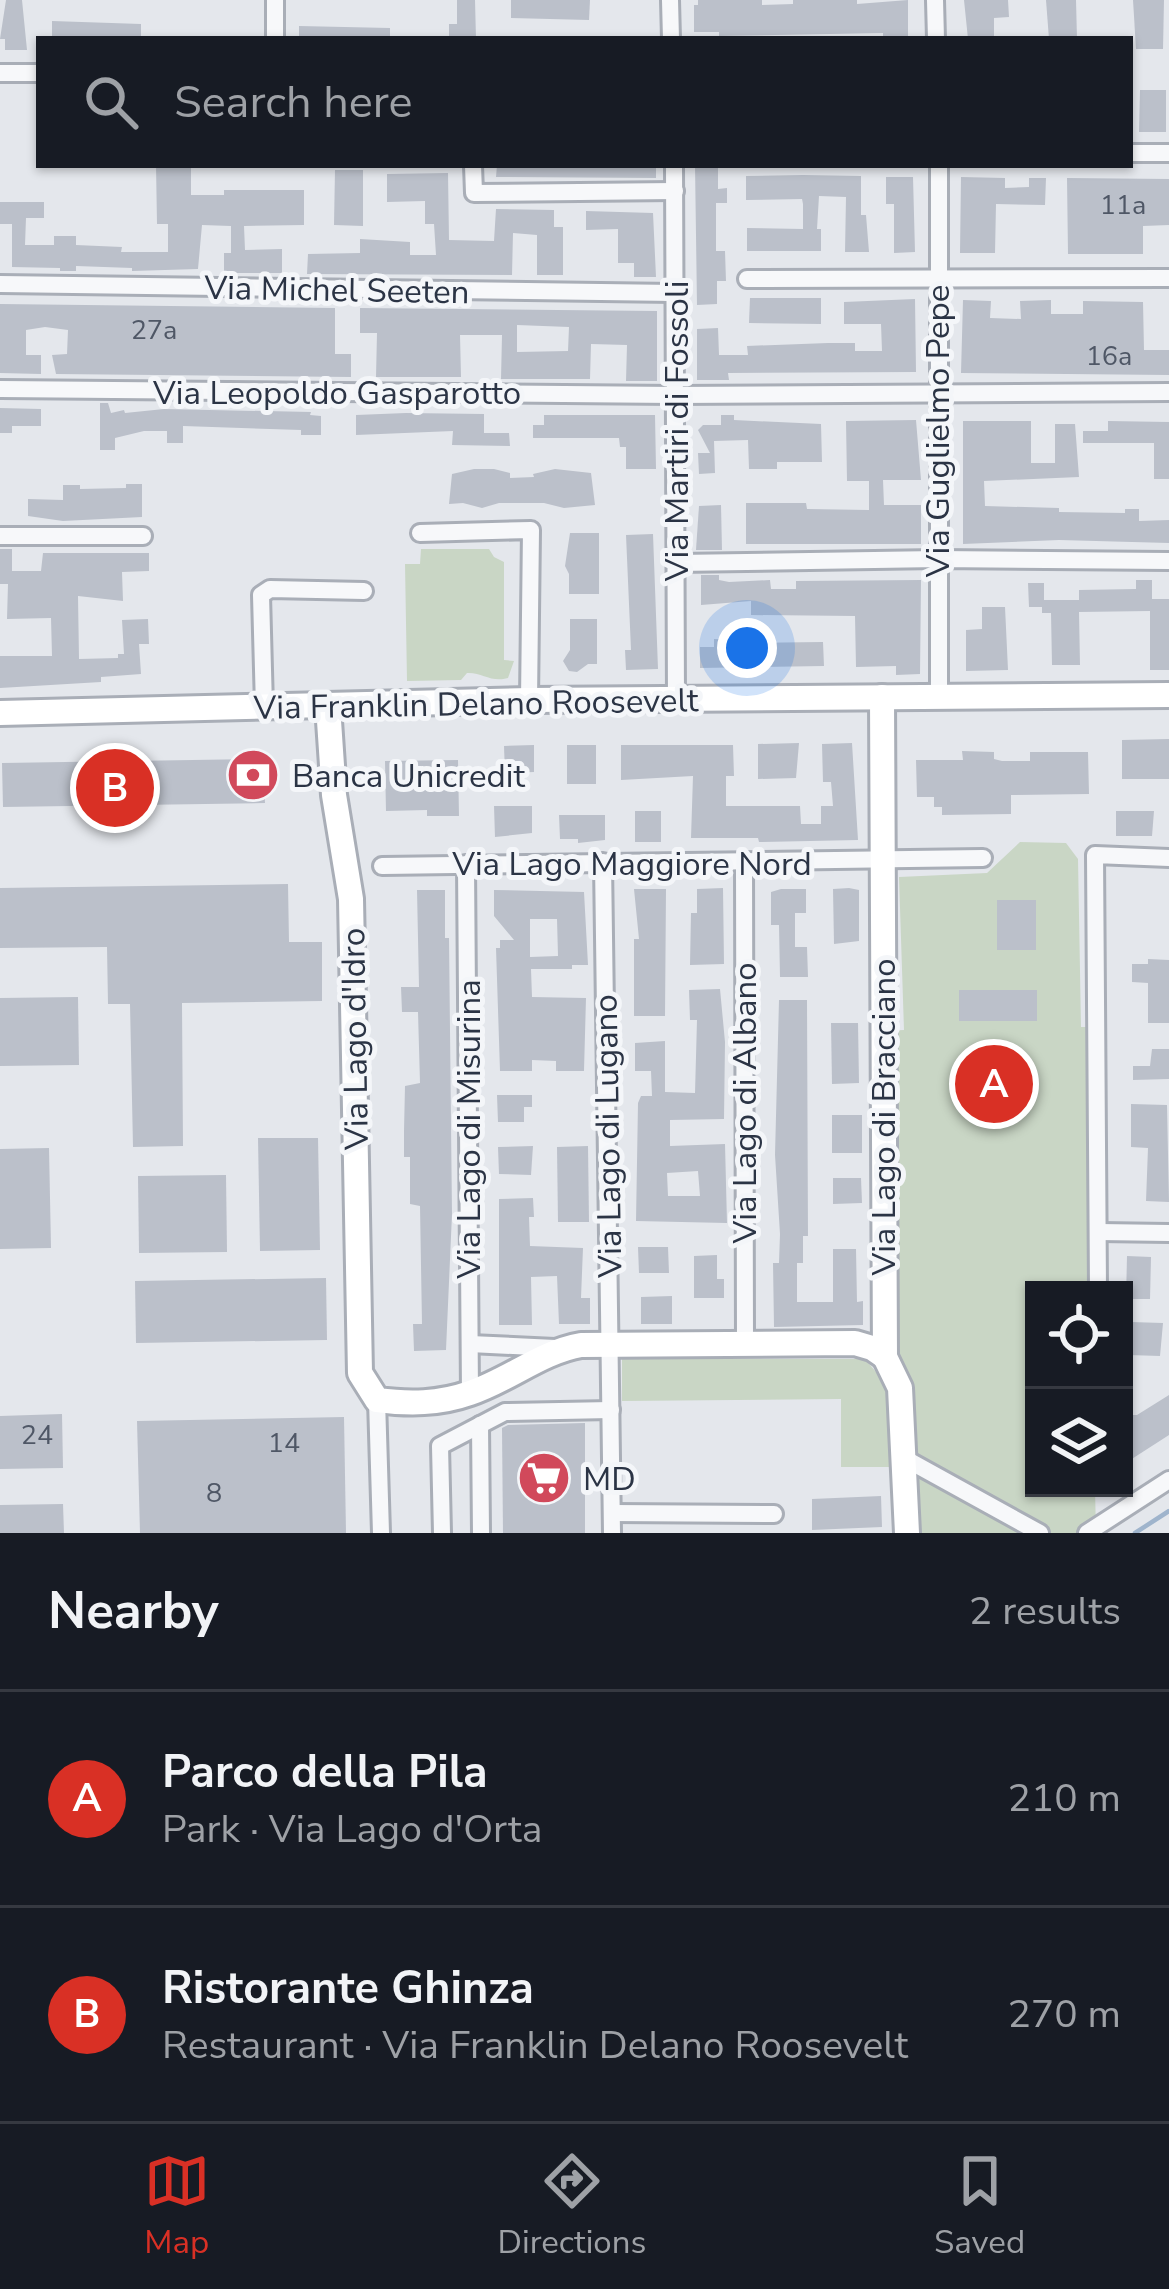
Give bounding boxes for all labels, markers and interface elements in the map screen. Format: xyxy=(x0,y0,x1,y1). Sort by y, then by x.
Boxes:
search box xyxy=(36,36,1133,168)
icon: search xyxy=(78,69,144,135)
text: Search here xyxy=(174,72,413,133)
house number: 11a xyxy=(1100,187,1146,224)
street label: Via Michel Seeten xyxy=(203,266,470,315)
street label: Via Martiri di Fossoli xyxy=(655,281,700,582)
street label: Via Guglielmo Pepe xyxy=(916,285,961,578)
house number: 27a xyxy=(131,312,177,349)
house number: 16a xyxy=(1086,338,1132,375)
street label: Via Leopoldo Gasparotto xyxy=(152,371,521,416)
your location xyxy=(717,618,777,678)
street label: Via Franklin Delano Roosevelt xyxy=(252,678,699,731)
pin: B xyxy=(76,743,154,833)
bank icon: Banca Unicredit xyxy=(225,747,281,803)
place label: Banca Unicredit xyxy=(292,754,525,799)
street label: Via Lago Maggiore Nord xyxy=(451,842,812,887)
street label: Via Lago d'Idro xyxy=(331,928,380,1151)
street label: Via Lago di Bracciano xyxy=(862,958,907,1277)
street label: Via Lago di Albano xyxy=(723,963,768,1244)
street label: Via Lago di Misurina xyxy=(447,979,492,1280)
street label: Via Lago di Lugano xyxy=(584,994,633,1279)
pin: A xyxy=(955,1039,1033,1129)
map controls xyxy=(1025,1281,1133,1497)
button: locate xyxy=(1025,1281,1133,1389)
button: layers xyxy=(1025,1389,1133,1497)
house number: 24 xyxy=(21,1417,53,1454)
house number: 14 xyxy=(268,1425,300,1462)
supermarket icon: MD xyxy=(516,1450,572,1506)
place label: MD xyxy=(583,1457,636,1502)
house number: 8 xyxy=(206,1475,222,1512)
text: Nearby xyxy=(48,1576,219,1646)
text: 2 results xyxy=(969,1585,1121,1638)
text: Parco della Pila xyxy=(162,1742,488,1803)
text: A xyxy=(72,1772,102,1825)
text: 210 m xyxy=(1007,1772,1121,1825)
text: Park · Via Lago d'Orta xyxy=(162,1803,542,1856)
text: Ristorante Ghinza xyxy=(162,1958,534,2019)
text: B xyxy=(74,1988,100,2041)
text: 270 m xyxy=(1007,1988,1121,2041)
text: Restaurant · Via Franklin Delano Roosevelt xyxy=(162,2019,908,2072)
tab: Map xyxy=(144,2148,210,2265)
tab: Directions xyxy=(498,2148,646,2265)
tab: Saved xyxy=(934,2148,1025,2265)

